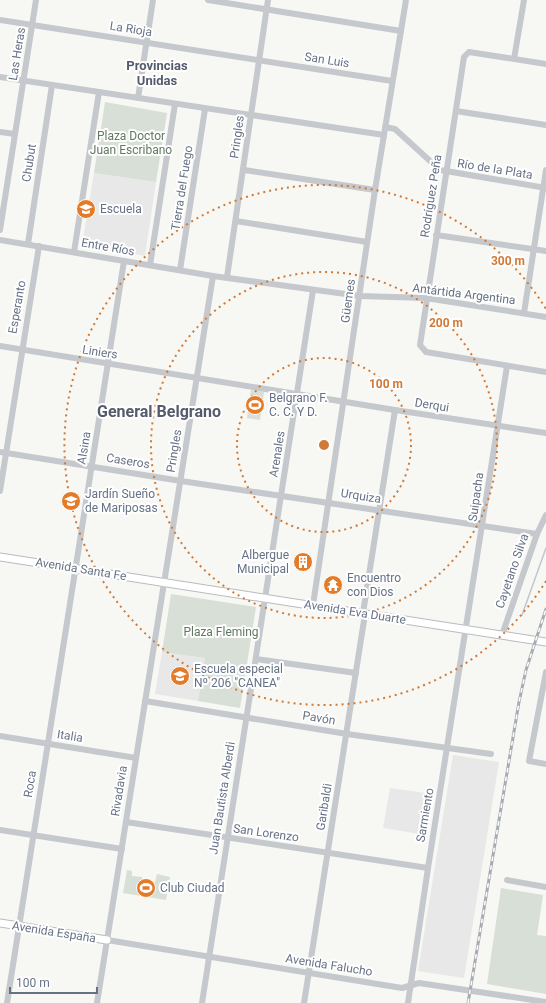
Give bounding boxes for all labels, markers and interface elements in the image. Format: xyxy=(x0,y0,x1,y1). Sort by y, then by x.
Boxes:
street label: La Rioja xyxy=(109,19,153,39)
street label: Las Heras xyxy=(6,26,28,82)
street label: San Luis xyxy=(304,50,350,70)
district label: Provincias Unidas xyxy=(126,58,188,88)
street label: Pringles xyxy=(227,115,247,159)
park label: Plaza Doctor Juan Escribano xyxy=(90,129,172,157)
street label: Chubut xyxy=(19,143,39,183)
street label: Tierra del Fuego xyxy=(168,144,196,232)
street label: Rodríguez Peña xyxy=(418,154,444,238)
street label: Río de la Plata xyxy=(456,156,534,182)
school or university icon: Escuela xyxy=(75,198,97,220)
place label: Escuela xyxy=(100,202,142,216)
street label: Entre Ríos xyxy=(80,235,136,259)
text: 300 m xyxy=(491,254,525,268)
street label: Güemes xyxy=(338,278,358,324)
street label: Esperanto xyxy=(5,279,29,335)
street label: Antártida Argentina xyxy=(412,281,516,307)
text: 200 m xyxy=(429,316,463,330)
street label: Liniers xyxy=(81,342,119,362)
text: 100 m xyxy=(369,377,403,391)
place label: Belgrano F. C. C. Y D. xyxy=(269,391,328,419)
sports icon: Belgrano F. C. C. Y D. xyxy=(244,394,266,416)
street label: Derqui xyxy=(414,395,450,415)
district label: General Belgrano xyxy=(97,402,221,421)
street label: Pringles xyxy=(164,428,184,474)
street label: Arenales xyxy=(266,430,288,478)
street label: Alsina xyxy=(75,431,93,465)
centre of rings xyxy=(317,438,331,452)
street label: Caseros xyxy=(105,451,151,471)
street label: Suipacha xyxy=(466,472,486,522)
street label: Urquiza xyxy=(340,486,382,506)
place label: Jardín Sueño de Mariposas xyxy=(85,487,158,515)
school or university icon: Jardín Sueño de Mariposas xyxy=(60,490,82,512)
street label: Cayetano Silva xyxy=(493,532,531,610)
place label: Albergue Municipal xyxy=(237,548,289,576)
building icon: Albergue Municipal xyxy=(292,551,314,573)
street label: Avenida Santa Fe xyxy=(34,555,128,583)
place label: Encuentro con Dios xyxy=(347,571,401,599)
temple icon: Encuentro con Dios xyxy=(322,574,344,596)
street label: Avenida Eva Duarte xyxy=(303,597,407,627)
park label: Plaza Fleming xyxy=(183,625,259,639)
place label: Escuela especial Nº 206 "CANEA" xyxy=(194,662,283,690)
school or university icon: Escuela especial Nº 206 "CANEA" xyxy=(169,665,191,687)
street label: Pavón xyxy=(302,708,336,728)
street label: Italia xyxy=(56,727,84,745)
street label: Juan Bautista Alberdi xyxy=(206,741,238,855)
street label: Rivadavia xyxy=(108,765,130,817)
street label: Roca xyxy=(21,770,39,798)
street label: Garibaldi xyxy=(313,782,335,832)
street label: Sarmiento xyxy=(413,787,437,843)
street label: San Lorenzo xyxy=(232,821,300,845)
sports icon: Club Ciudad xyxy=(135,877,157,899)
place label: Club Ciudad xyxy=(160,881,224,895)
street label: Avenida España xyxy=(11,918,97,946)
street label: Avenida Falucho xyxy=(285,951,374,979)
scale bar xyxy=(10,969,97,995)
text: 100 m xyxy=(16,976,50,990)

